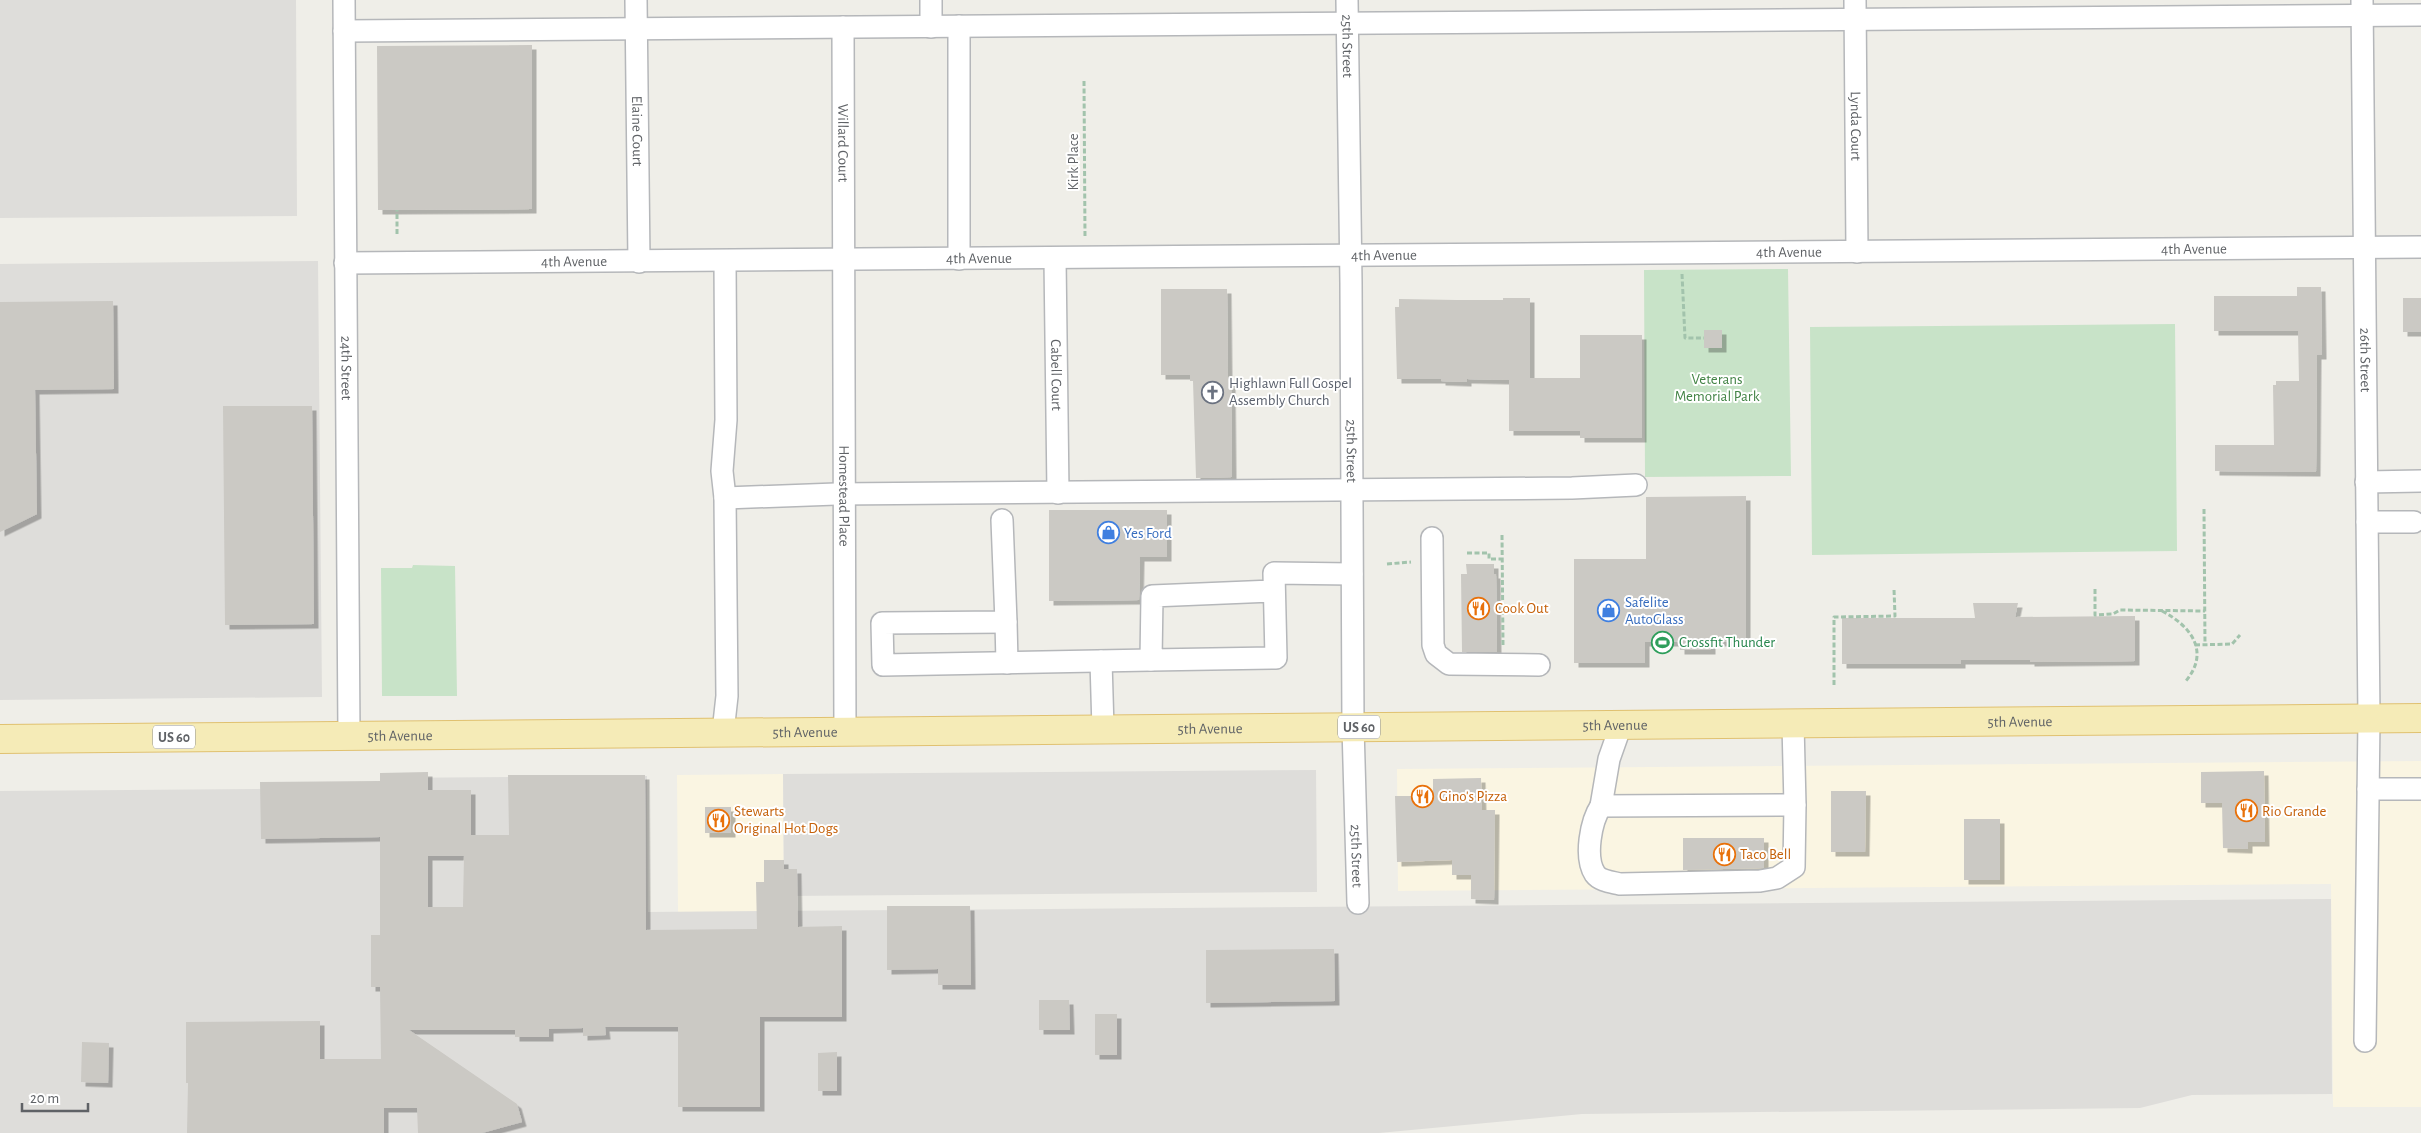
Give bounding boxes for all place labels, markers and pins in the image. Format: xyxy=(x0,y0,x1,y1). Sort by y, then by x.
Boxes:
place label: Highlawn Full Gospel Assembly Church xyxy=(1229,376,1352,408)
church icon: Highlawn Full Gospel Assembly Church xyxy=(1201,380,1225,404)
shop icon: Yes Ford xyxy=(1096,521,1120,545)
place label: Yes Ford xyxy=(1124,526,1172,541)
place label: Safelite AutoGlass xyxy=(1625,595,1684,627)
restaurant icon: Cook Out xyxy=(1467,596,1491,620)
shop icon: Safelite AutoGlass xyxy=(1597,599,1621,623)
place label: Cook Out xyxy=(1495,601,1549,616)
sports icon: Crossfit Thunder xyxy=(1651,630,1675,654)
place label: Crossfit Thunder xyxy=(1679,635,1775,650)
restaurant icon: Gino's Pizza xyxy=(1411,784,1435,808)
place label: Gino's Pizza xyxy=(1439,789,1507,804)
restaurant icon: Rio Grande xyxy=(2234,799,2258,823)
place label: Stewarts Original Hot Dogs xyxy=(734,804,838,836)
place label: Rio Grande xyxy=(2262,804,2326,819)
restaurant icon: Stewarts Original Hot Dogs xyxy=(706,808,730,832)
restaurant icon: Taco Bell xyxy=(1712,842,1736,866)
place label: Taco Bell xyxy=(1740,847,1791,862)

